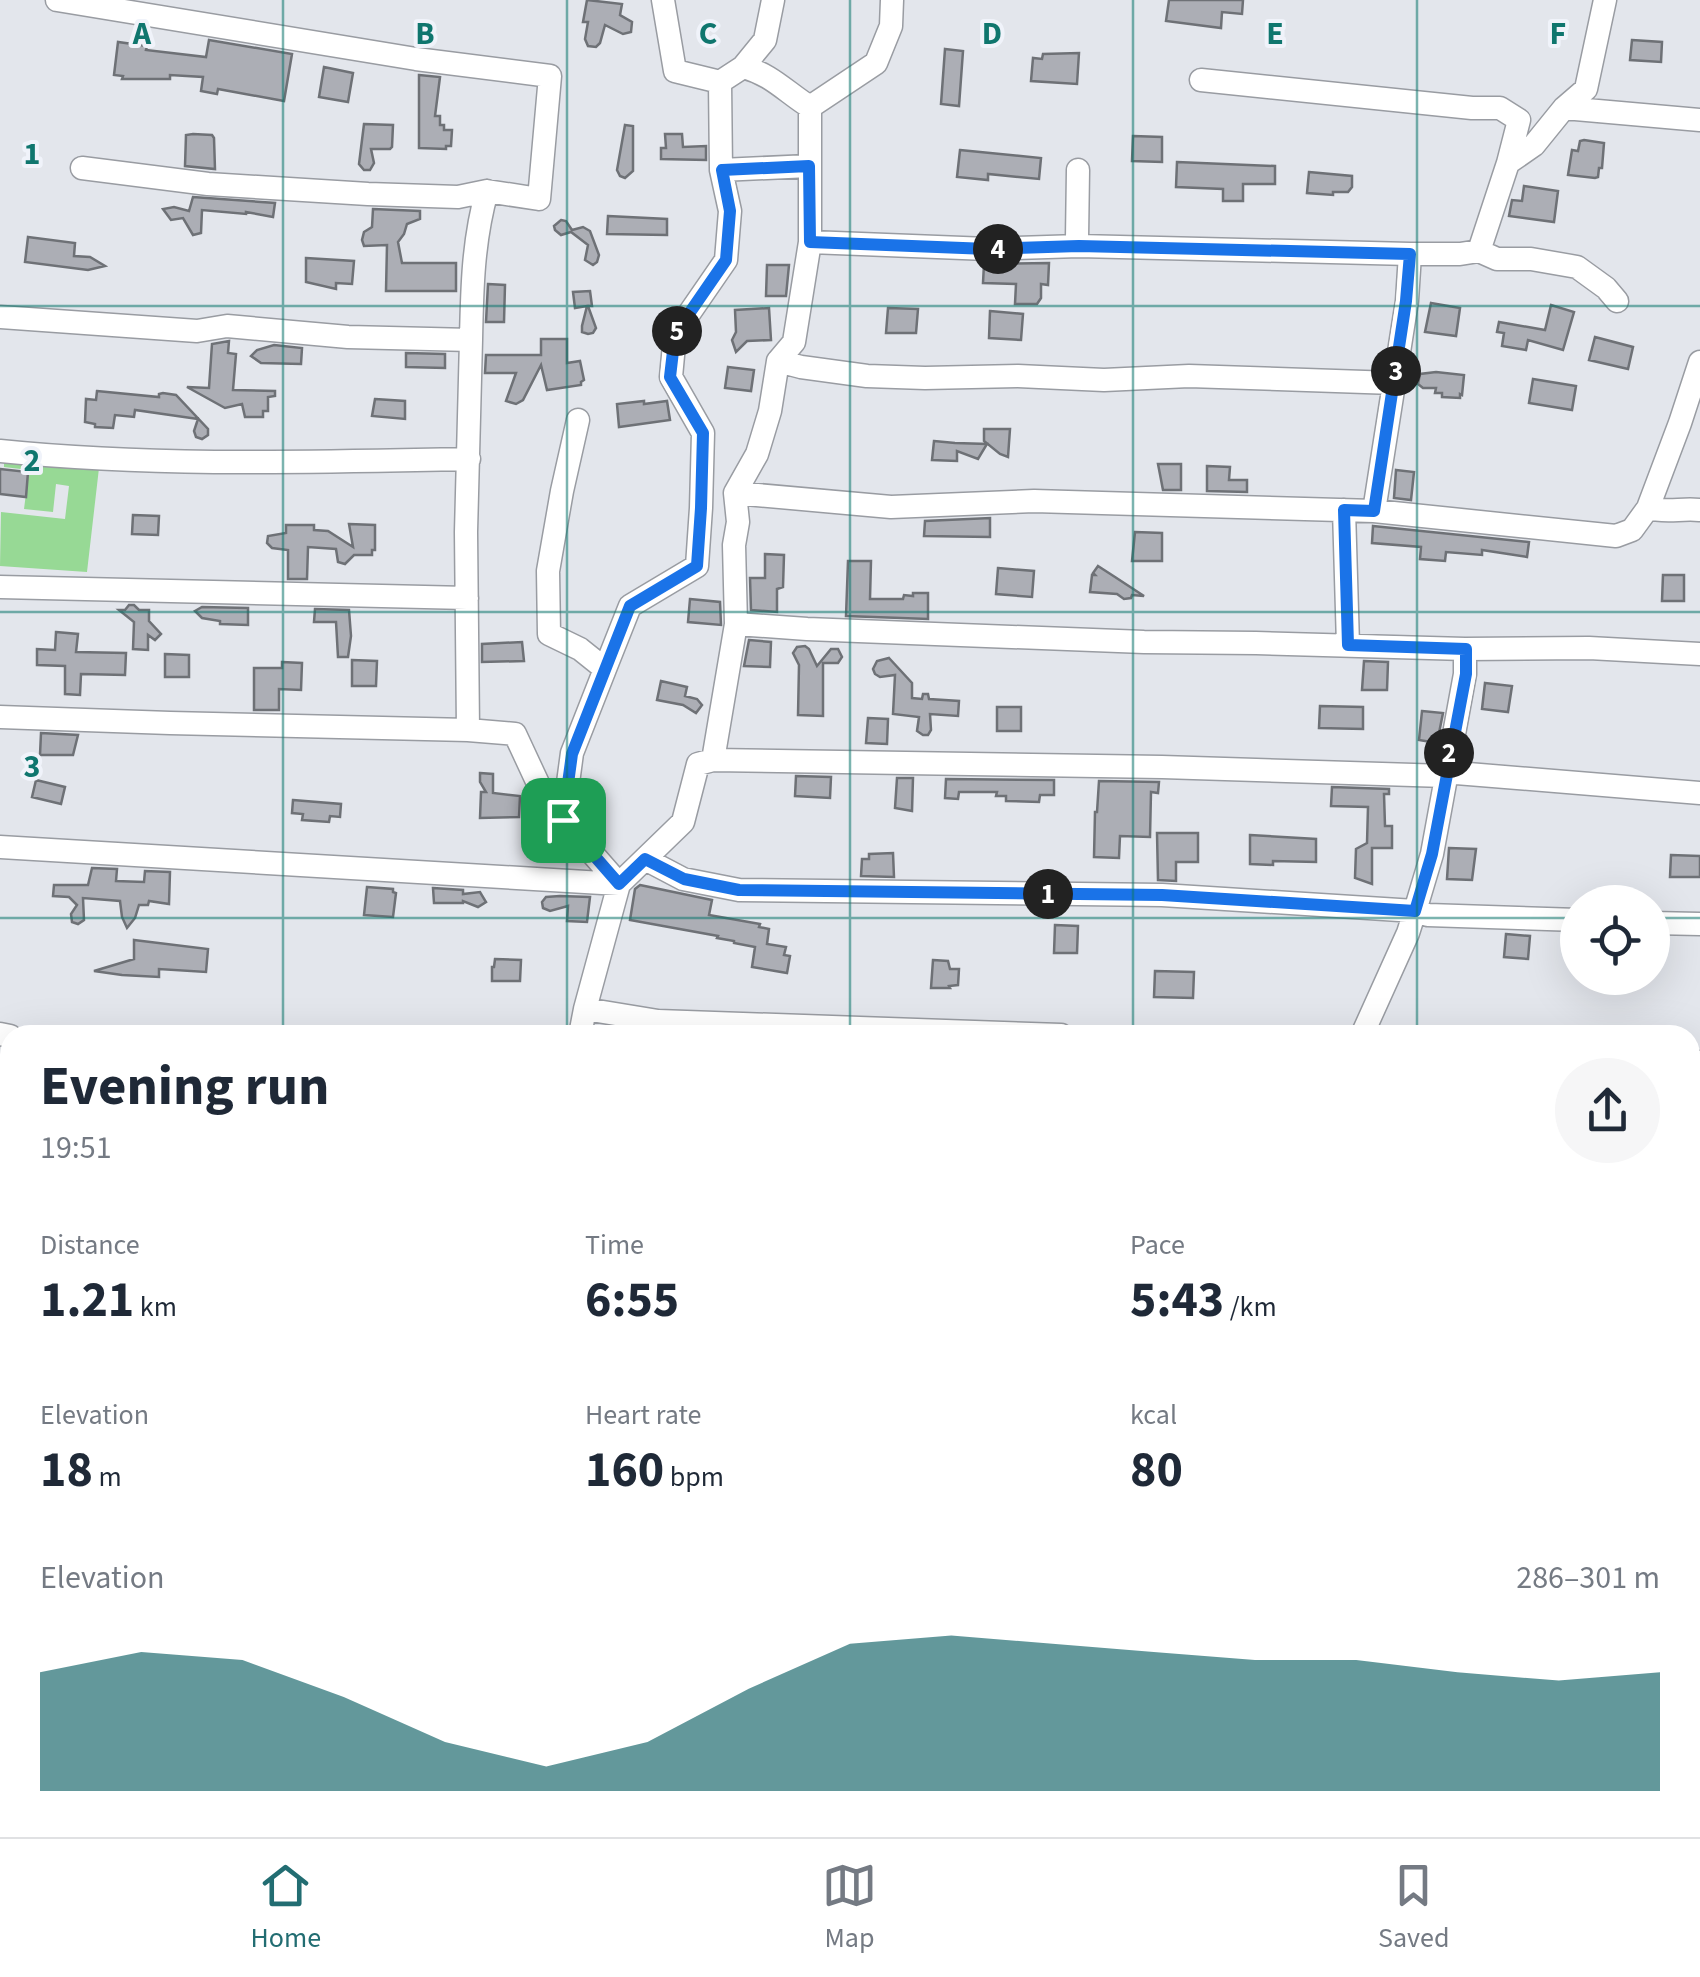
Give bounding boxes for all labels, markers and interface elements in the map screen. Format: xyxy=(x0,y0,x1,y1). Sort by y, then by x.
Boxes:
text: A xyxy=(132,11,152,57)
text: B xyxy=(415,11,435,57)
text: C xyxy=(699,11,717,57)
text: D xyxy=(982,11,1002,57)
text: E xyxy=(1266,11,1284,57)
text: F xyxy=(1550,11,1566,57)
text: 1 xyxy=(24,131,40,177)
pin: 4 xyxy=(973,224,1023,274)
text: 4 xyxy=(991,229,1005,269)
pin: 5 xyxy=(652,306,702,356)
text: 5 xyxy=(670,311,684,351)
pin: 3 xyxy=(1371,346,1421,396)
text: 3 xyxy=(1389,351,1403,391)
text: 2 xyxy=(24,438,40,484)
pin: 2 xyxy=(1424,728,1474,778)
text: 2 xyxy=(1442,733,1456,773)
text: 3 xyxy=(24,744,40,790)
pin xyxy=(521,778,606,863)
icon: arrive xyxy=(536,793,591,848)
pin: 1 xyxy=(1023,869,1073,919)
text: 1 xyxy=(1041,874,1055,914)
map controls xyxy=(1560,885,1670,995)
button: locate xyxy=(1560,885,1670,995)
text: Evening run xyxy=(40,1048,329,1126)
button: share xyxy=(1555,1058,1660,1163)
text: 19:51 xyxy=(40,1125,112,1171)
text: Distance xyxy=(40,1225,140,1265)
text: Time xyxy=(585,1225,644,1265)
text: Pace xyxy=(1130,1225,1185,1265)
text: 1.21 xyxy=(40,1265,134,1336)
text: 6:55 xyxy=(585,1265,679,1336)
text: 5:43 xyxy=(1130,1265,1224,1336)
text: km xyxy=(134,1287,177,1327)
text: /km xyxy=(1224,1287,1277,1327)
text: Elevation xyxy=(40,1395,149,1435)
text: Heart rate xyxy=(585,1395,701,1435)
text: kcal xyxy=(1130,1395,1177,1435)
text: 18 xyxy=(40,1435,93,1506)
text: 160 xyxy=(585,1435,664,1506)
text: 80 xyxy=(1130,1435,1183,1506)
text: m xyxy=(93,1457,122,1497)
text: bpm xyxy=(664,1457,724,1497)
text: Elevation xyxy=(40,1555,165,1601)
text: 286–301 m xyxy=(1516,1555,1660,1601)
tab: Home xyxy=(250,1858,321,1958)
tab: Map xyxy=(822,1858,877,1958)
tab: Saved xyxy=(1378,1858,1449,1958)

